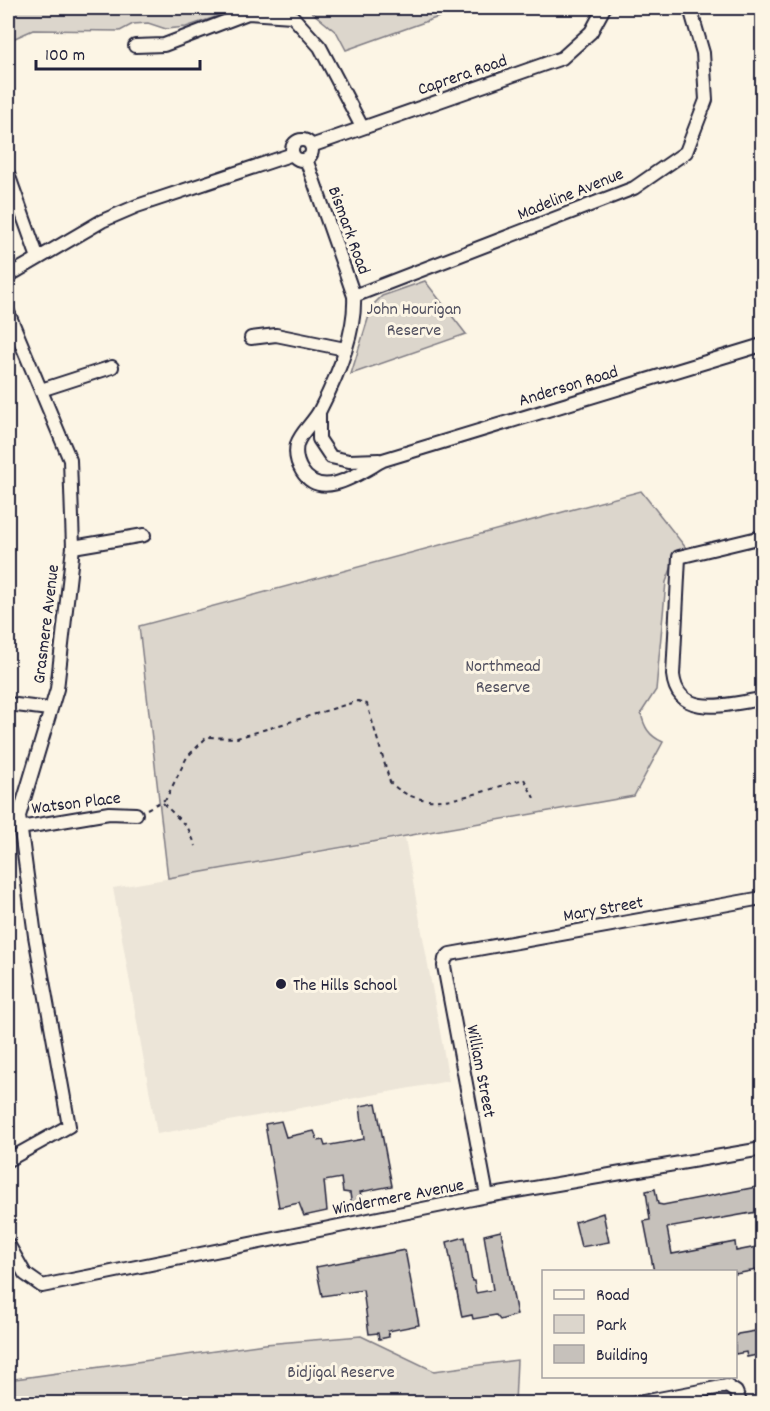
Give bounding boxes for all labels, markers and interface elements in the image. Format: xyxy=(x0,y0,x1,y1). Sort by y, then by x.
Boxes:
scale bar xyxy=(36,33,200,71)
text: 100 m xyxy=(45,44,85,69)
street label: Caprera Road xyxy=(415,49,511,103)
street label: Madeline Avenue xyxy=(514,163,628,228)
street label: Bismark Road xyxy=(320,183,375,278)
park label: John Hourigan Reserve xyxy=(367,298,461,344)
street label: Anderson Road xyxy=(516,360,622,414)
street label: Grasmere Avenue xyxy=(28,563,67,685)
park label: Northmead Reserve xyxy=(465,655,541,701)
street label: Watson Place xyxy=(30,787,122,822)
street label: Mary Street xyxy=(561,891,646,930)
place label: The Hills School xyxy=(293,974,398,999)
marker: The Hills School xyxy=(274,977,288,991)
street label: William Street xyxy=(458,1023,501,1120)
street label: Windermere Avenue xyxy=(331,1173,466,1223)
legend xyxy=(542,1270,737,1378)
text: Road xyxy=(596,1284,630,1309)
text: Park xyxy=(596,1314,627,1339)
text: Building xyxy=(596,1344,648,1369)
park label: Bidjigal Reserve xyxy=(287,1361,395,1386)

